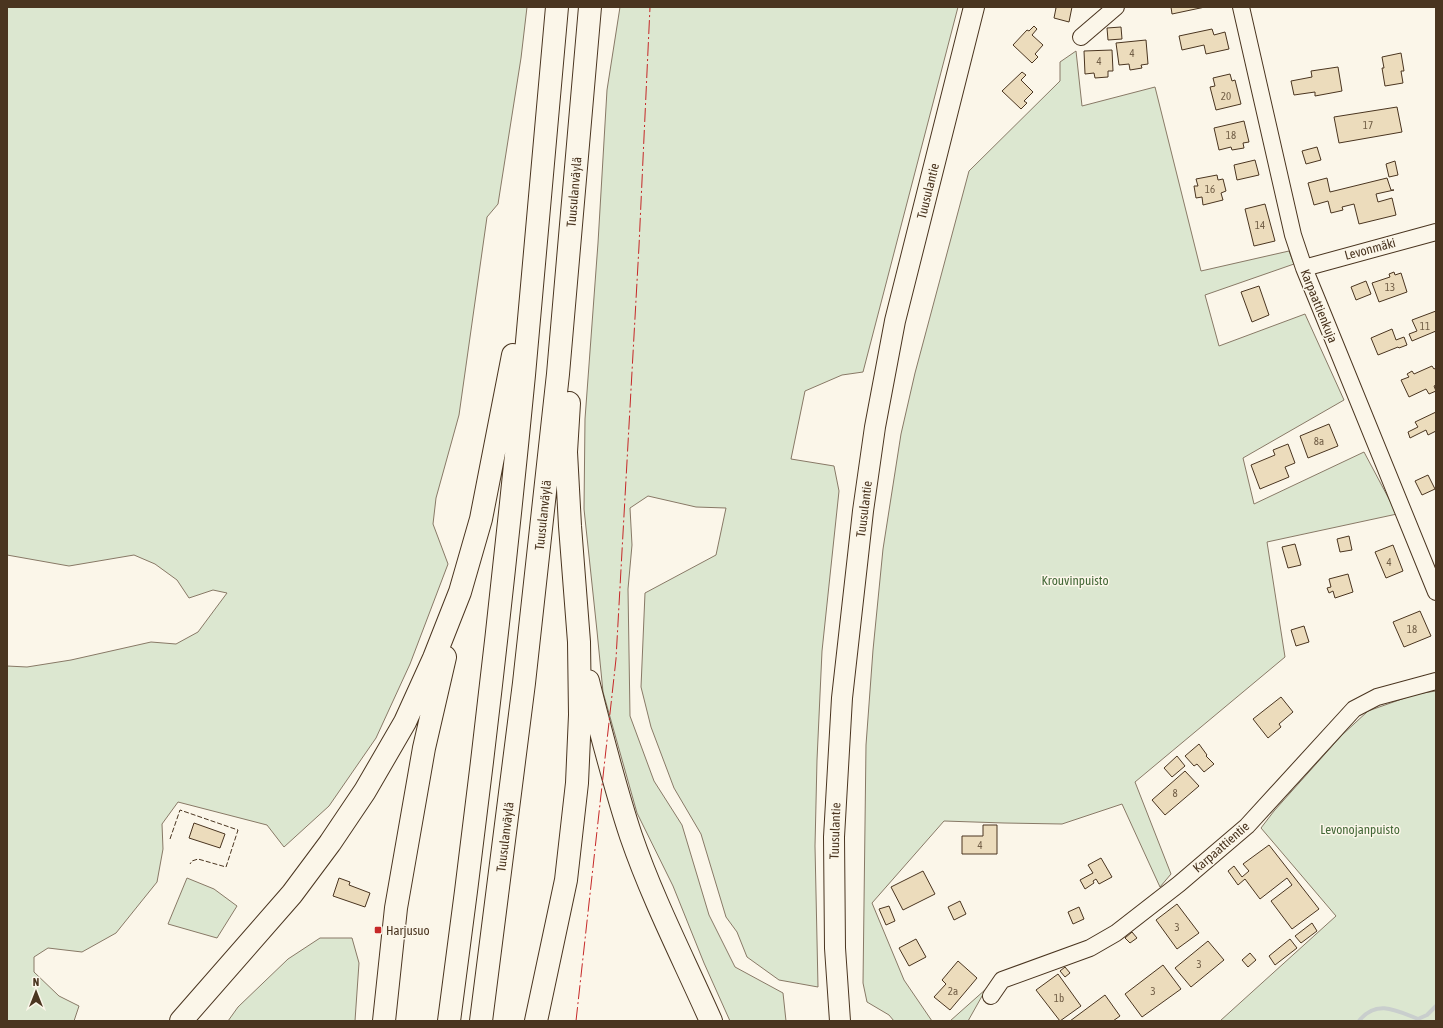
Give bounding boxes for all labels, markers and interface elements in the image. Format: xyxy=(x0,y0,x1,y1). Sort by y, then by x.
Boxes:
house number: 4 xyxy=(1129,47,1135,59)
house number: 4 xyxy=(1096,55,1102,67)
house number: 20 xyxy=(1221,90,1231,102)
house number: 17 xyxy=(1363,119,1373,131)
house number: 18 xyxy=(1226,129,1236,141)
street label: Tuusulanväylä xyxy=(563,156,585,228)
street label: Tuusulantie xyxy=(914,161,942,220)
house number: 16 xyxy=(1205,183,1215,195)
house number: 14 xyxy=(1255,219,1265,231)
street label: Levonmäki xyxy=(1343,235,1397,263)
street label: Karpaattienkuja xyxy=(1297,267,1341,345)
house number: 13 xyxy=(1385,281,1395,293)
house number: 11 xyxy=(1420,320,1430,332)
house number: 8a xyxy=(1314,435,1324,447)
street label: Tuusulanväylä xyxy=(532,479,554,551)
street label: Tuusulantie xyxy=(853,480,875,538)
house number: 4 xyxy=(1386,556,1392,568)
park label: Krouvinpuisto xyxy=(1042,573,1109,588)
house number: 18 xyxy=(1407,623,1417,635)
house number: 8 xyxy=(1172,787,1178,799)
street label: Tuusulanväylä xyxy=(493,801,517,873)
street label: Tuusulantie xyxy=(827,802,843,860)
street label: Karpaattientie xyxy=(1190,818,1252,875)
park label: Levonojanpuisto xyxy=(1320,822,1400,837)
house number: 4 xyxy=(977,839,983,851)
house number: 3 xyxy=(1174,921,1180,933)
place label: Harjusuo xyxy=(386,923,430,938)
marker: Harjusuo xyxy=(373,925,383,935)
house number: 3 xyxy=(1196,958,1202,970)
north arrow xyxy=(16,972,56,1012)
text: N xyxy=(33,976,39,988)
house number: 2a xyxy=(948,985,958,997)
house number: 3 xyxy=(1150,985,1156,997)
house number: 1b xyxy=(1054,992,1064,1004)

